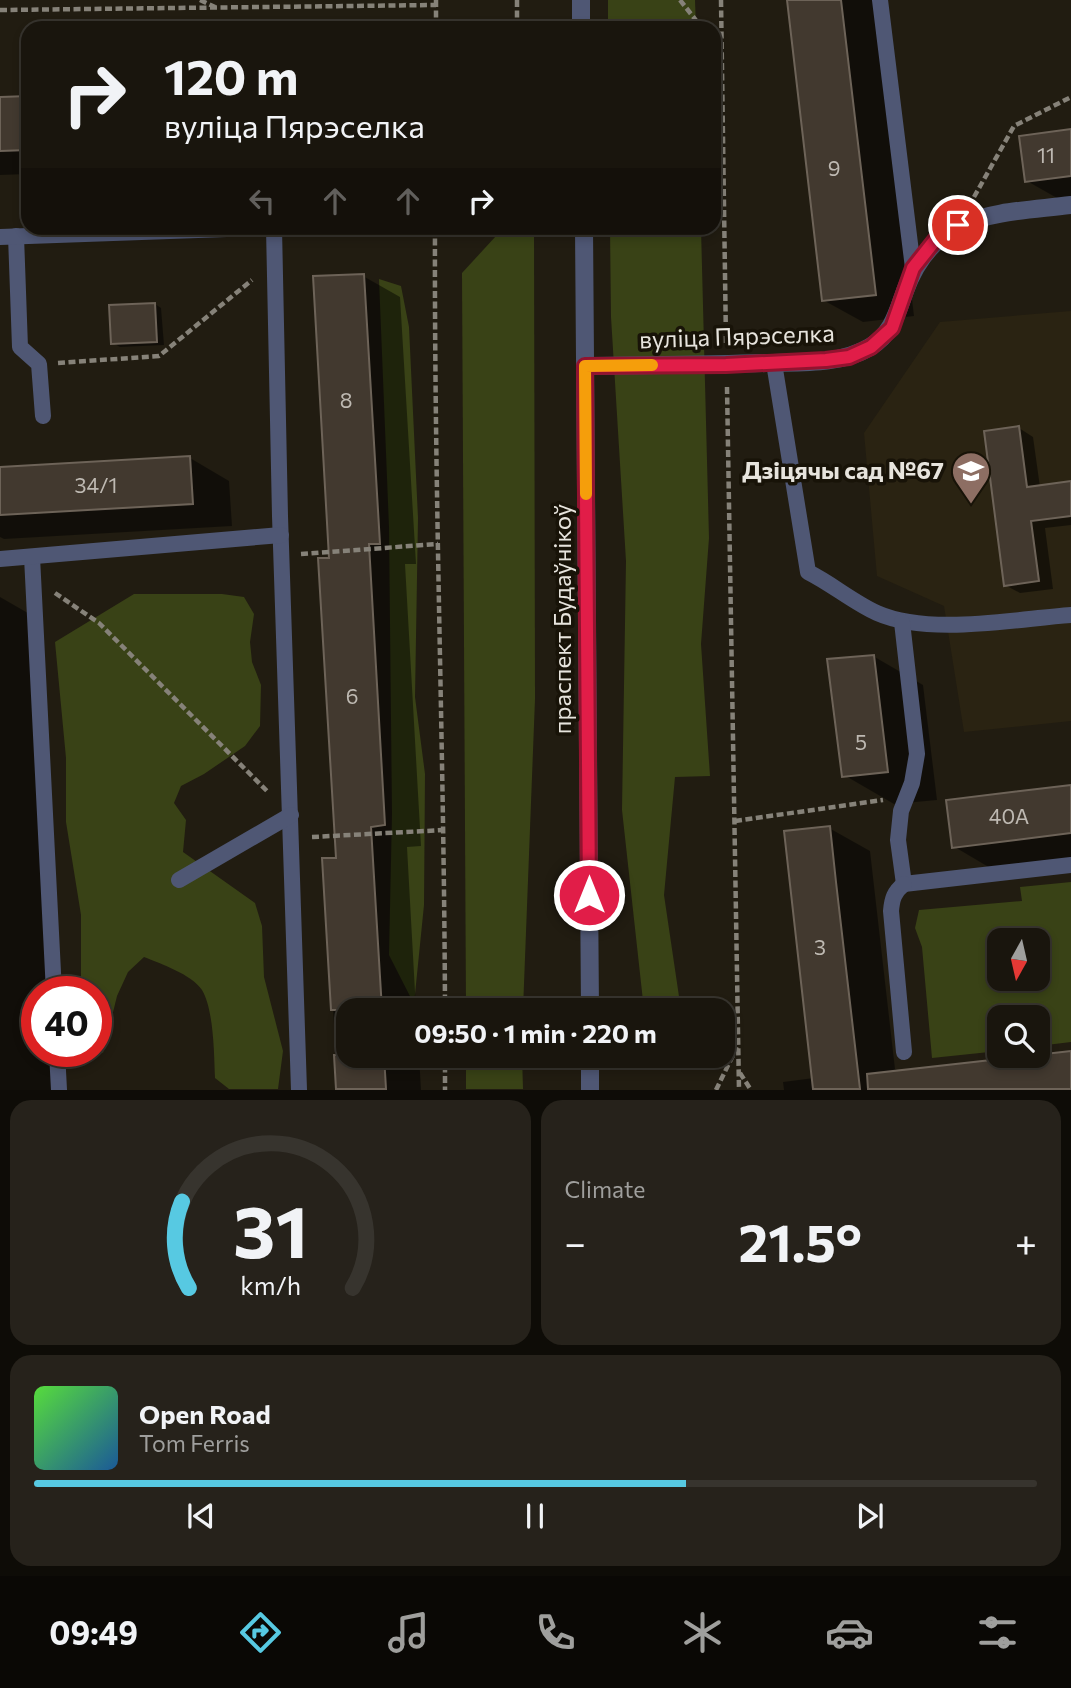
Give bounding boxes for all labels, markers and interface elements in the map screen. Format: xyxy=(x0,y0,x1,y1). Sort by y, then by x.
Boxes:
text: 120 m xyxy=(164,45,298,105)
icon: right xyxy=(49,49,140,140)
text: вуліца Пярэселка xyxy=(164,105,425,145)
house number: 11 xyxy=(1037,142,1055,167)
house number: 9 xyxy=(828,155,840,180)
icon: left xyxy=(243,182,281,220)
icon: ahead xyxy=(316,182,354,220)
icon: ahead xyxy=(389,182,427,220)
icon: right xyxy=(462,182,500,220)
pin xyxy=(928,195,988,255)
icon: arrive xyxy=(939,206,977,244)
street label: вуліца Пярэселка xyxy=(639,318,835,353)
house number: 8 xyxy=(340,387,352,412)
school or university icon: Дзіцячы сад №67 xyxy=(950,450,992,505)
place label: Дзіцячы сад №67 xyxy=(742,455,944,484)
house number: 34/1 xyxy=(75,472,117,497)
street label: праспект Будаўнікоў xyxy=(547,504,576,734)
house number: 6 xyxy=(346,683,358,708)
house number: 5 xyxy=(855,729,867,754)
house number: 40А xyxy=(989,803,1029,828)
position arrow xyxy=(552,858,626,932)
north arrow xyxy=(987,928,1050,990)
map controls xyxy=(987,928,1050,1068)
house number: 3 xyxy=(814,934,826,959)
speed limit sign: 40 xyxy=(21,976,112,1067)
button: search xyxy=(987,1005,1050,1068)
text: 09:50 · 1 min · 220 m xyxy=(414,1017,657,1048)
text: Climate xyxy=(565,1175,646,1203)
text: 31 xyxy=(233,1185,308,1274)
text: 21.5° xyxy=(739,1209,862,1273)
text: − xyxy=(565,1218,586,1265)
text: + xyxy=(1015,1218,1037,1265)
text: km/h xyxy=(240,1270,301,1300)
text: Open Road xyxy=(139,1398,271,1429)
text: Tom Ferris xyxy=(139,1429,250,1457)
icon: previous xyxy=(182,1497,220,1535)
icon: pause xyxy=(516,1497,554,1535)
icon: next xyxy=(851,1497,889,1535)
icon: directions xyxy=(236,1608,285,1657)
icon: music xyxy=(384,1608,433,1657)
icon: phone xyxy=(531,1608,580,1657)
icon: climate xyxy=(678,1608,727,1657)
icon: car xyxy=(825,1608,874,1657)
icon: filters xyxy=(973,1608,1022,1657)
text: 09:49 xyxy=(49,1612,138,1652)

